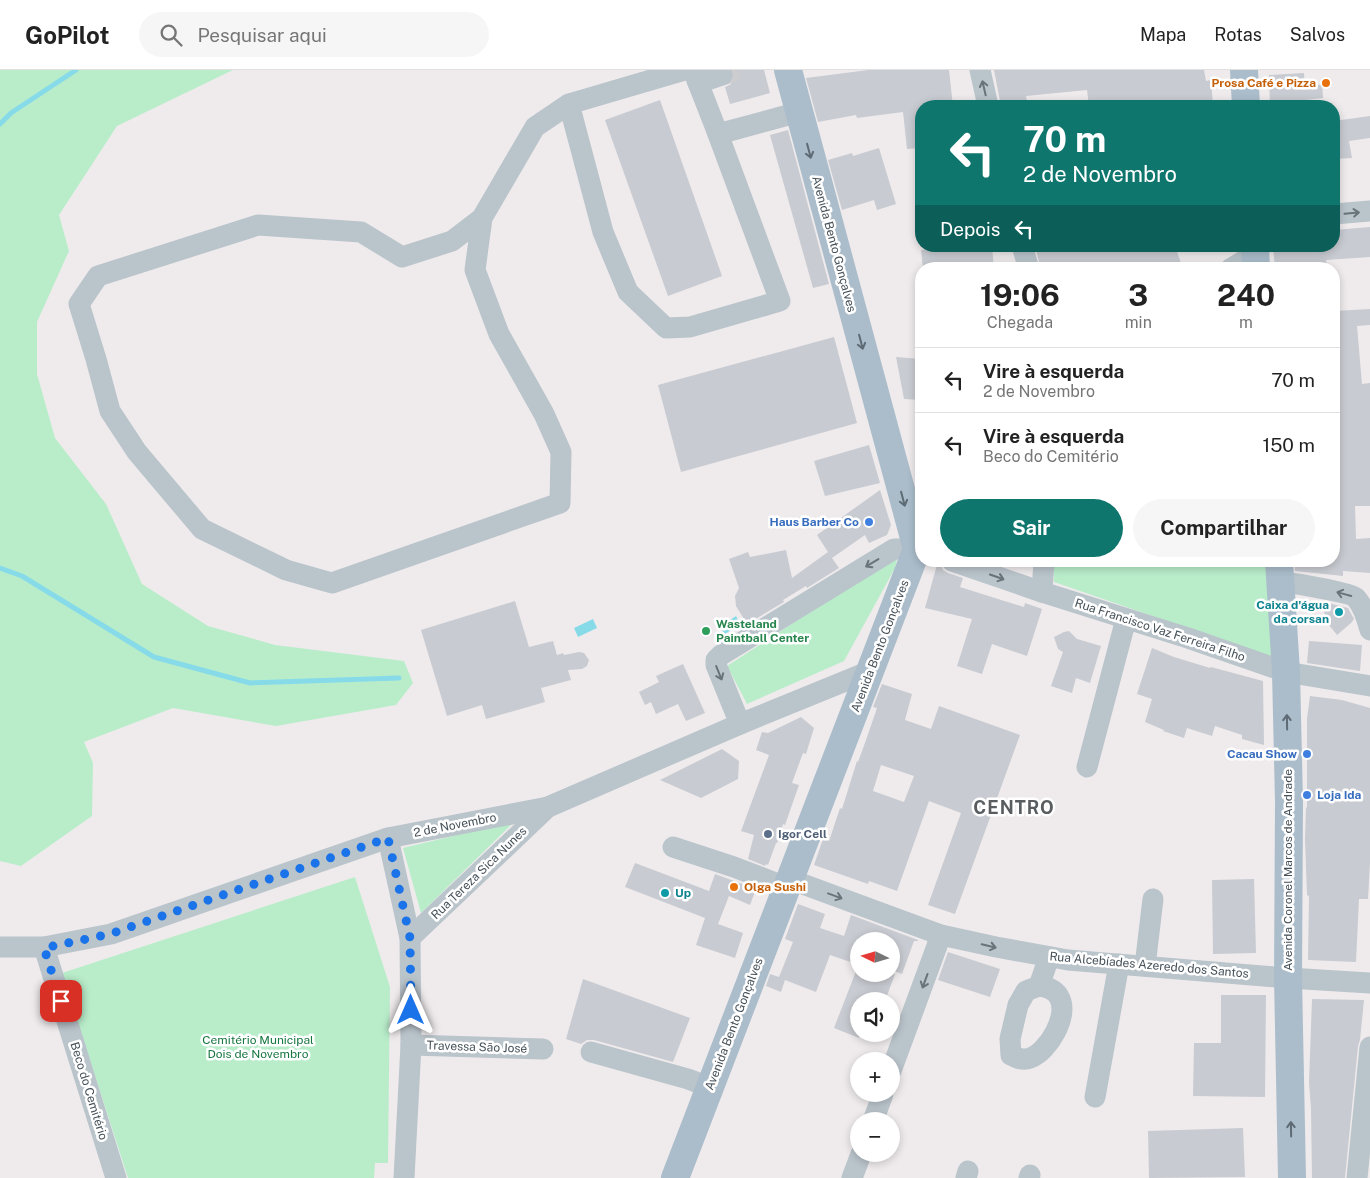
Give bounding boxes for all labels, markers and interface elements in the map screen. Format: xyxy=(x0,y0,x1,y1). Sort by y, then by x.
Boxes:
search box xyxy=(139,12,489,57)
text: GoPilot xyxy=(25,21,109,49)
icon: search xyxy=(157,21,185,49)
text: Pesquisar aqui xyxy=(197,24,327,46)
text: Mapa xyxy=(1140,24,1186,45)
text: Rotas xyxy=(1214,24,1262,45)
text: Salvos xyxy=(1290,24,1345,45)
place label: Prosa Café e Pizza xyxy=(1211,76,1316,90)
marker: Prosa Café e Pizza xyxy=(1320,77,1332,89)
one-way arrow xyxy=(979,81,988,97)
text: 70 m xyxy=(1023,119,1106,160)
icon: left xyxy=(940,120,1005,185)
one-way arrow xyxy=(805,143,815,159)
text: 2 de Novembro xyxy=(1023,161,1177,187)
street label: Avenida Bento Gonçalves xyxy=(809,174,859,314)
one-way arrow xyxy=(1344,208,1360,217)
icon: left xyxy=(1010,215,1038,243)
text: Depois xyxy=(940,218,1000,240)
text: 19:06 xyxy=(980,277,1060,313)
text: 3 xyxy=(1128,277,1148,313)
text: 240 xyxy=(1217,277,1275,313)
text: Chegada xyxy=(987,313,1053,332)
text: min xyxy=(1125,313,1152,332)
text: m xyxy=(1239,313,1253,332)
one-way arrow xyxy=(857,333,866,349)
text: Vire à esquerda xyxy=(983,360,1124,382)
icon: left xyxy=(940,366,968,394)
text: 70 m xyxy=(1271,369,1315,391)
text: 2 de Novembro xyxy=(983,382,1095,401)
text: Vire à esquerda xyxy=(983,425,1124,447)
icon: left xyxy=(940,431,968,459)
text: 150 m xyxy=(1262,434,1315,456)
text: Beco do Cemitério xyxy=(983,447,1119,466)
one-way arrow xyxy=(899,490,909,506)
button: Sair xyxy=(940,499,1123,557)
button: Compartilhar xyxy=(1133,499,1315,557)
place label: Haus Barber Co xyxy=(770,515,859,529)
marker: Haus Barber Co xyxy=(863,516,875,528)
one-way arrow xyxy=(865,557,879,568)
one-way arrow xyxy=(989,573,1004,582)
street label: Avenida Bento Gonçalves xyxy=(848,578,912,714)
one-way arrow xyxy=(1336,588,1352,598)
street label: Rua Francisco Vaz Ferreira Filho xyxy=(1073,596,1247,664)
place label: Caixa d'água da corsan xyxy=(1256,598,1329,626)
marker: Caixa d'água da corsan xyxy=(1333,606,1345,618)
place label: Wasteland Paintball Center xyxy=(716,617,809,645)
marker: Wasteland Paintball Center xyxy=(700,625,712,637)
one-way arrow xyxy=(715,665,724,680)
one-way arrow xyxy=(1282,714,1292,730)
place label: Cacau Show xyxy=(1227,747,1298,761)
marker: Cacau Show xyxy=(1301,748,1313,760)
street label: Avenida Coronel Marcos de Andrade xyxy=(1281,769,1295,971)
place label: Loja Ida xyxy=(1317,788,1362,802)
marker: Loja Ida xyxy=(1301,789,1313,801)
district label: CENTRO xyxy=(973,797,1055,818)
street label: 2 de Novembro xyxy=(412,810,498,840)
street label: Rua Tereza Sica Nunes xyxy=(428,824,530,922)
place label: Igor Cell xyxy=(778,827,827,841)
marker: Igor Cell xyxy=(762,828,774,840)
place label: Olga Sushi xyxy=(744,880,806,894)
marker: Olga Sushi xyxy=(728,881,740,893)
place label: Up xyxy=(675,886,691,900)
marker: Up xyxy=(659,887,671,899)
one-way arrow xyxy=(826,892,842,901)
north arrow xyxy=(850,932,900,982)
map controls xyxy=(850,932,900,1162)
one-way arrow xyxy=(981,942,997,951)
street label: Rua Alcebíades Azeredo dos Santos xyxy=(1049,949,1249,981)
street label: Avenida Bento Gonçalves xyxy=(702,956,766,1092)
one-way arrow xyxy=(920,972,929,988)
pin xyxy=(40,980,82,1022)
position arrow xyxy=(384,983,436,1035)
icon: arrive xyxy=(47,987,75,1015)
button: sound xyxy=(850,992,900,1042)
park label: Cemitério Municipal Dois de Novembro xyxy=(202,1033,314,1061)
street label: Travessa São José xyxy=(427,1038,528,1056)
street label: Beco do Cemitério xyxy=(67,1040,111,1142)
button: + xyxy=(850,1052,900,1102)
button: − xyxy=(850,1112,900,1162)
one-way arrow xyxy=(1286,1122,1295,1138)

